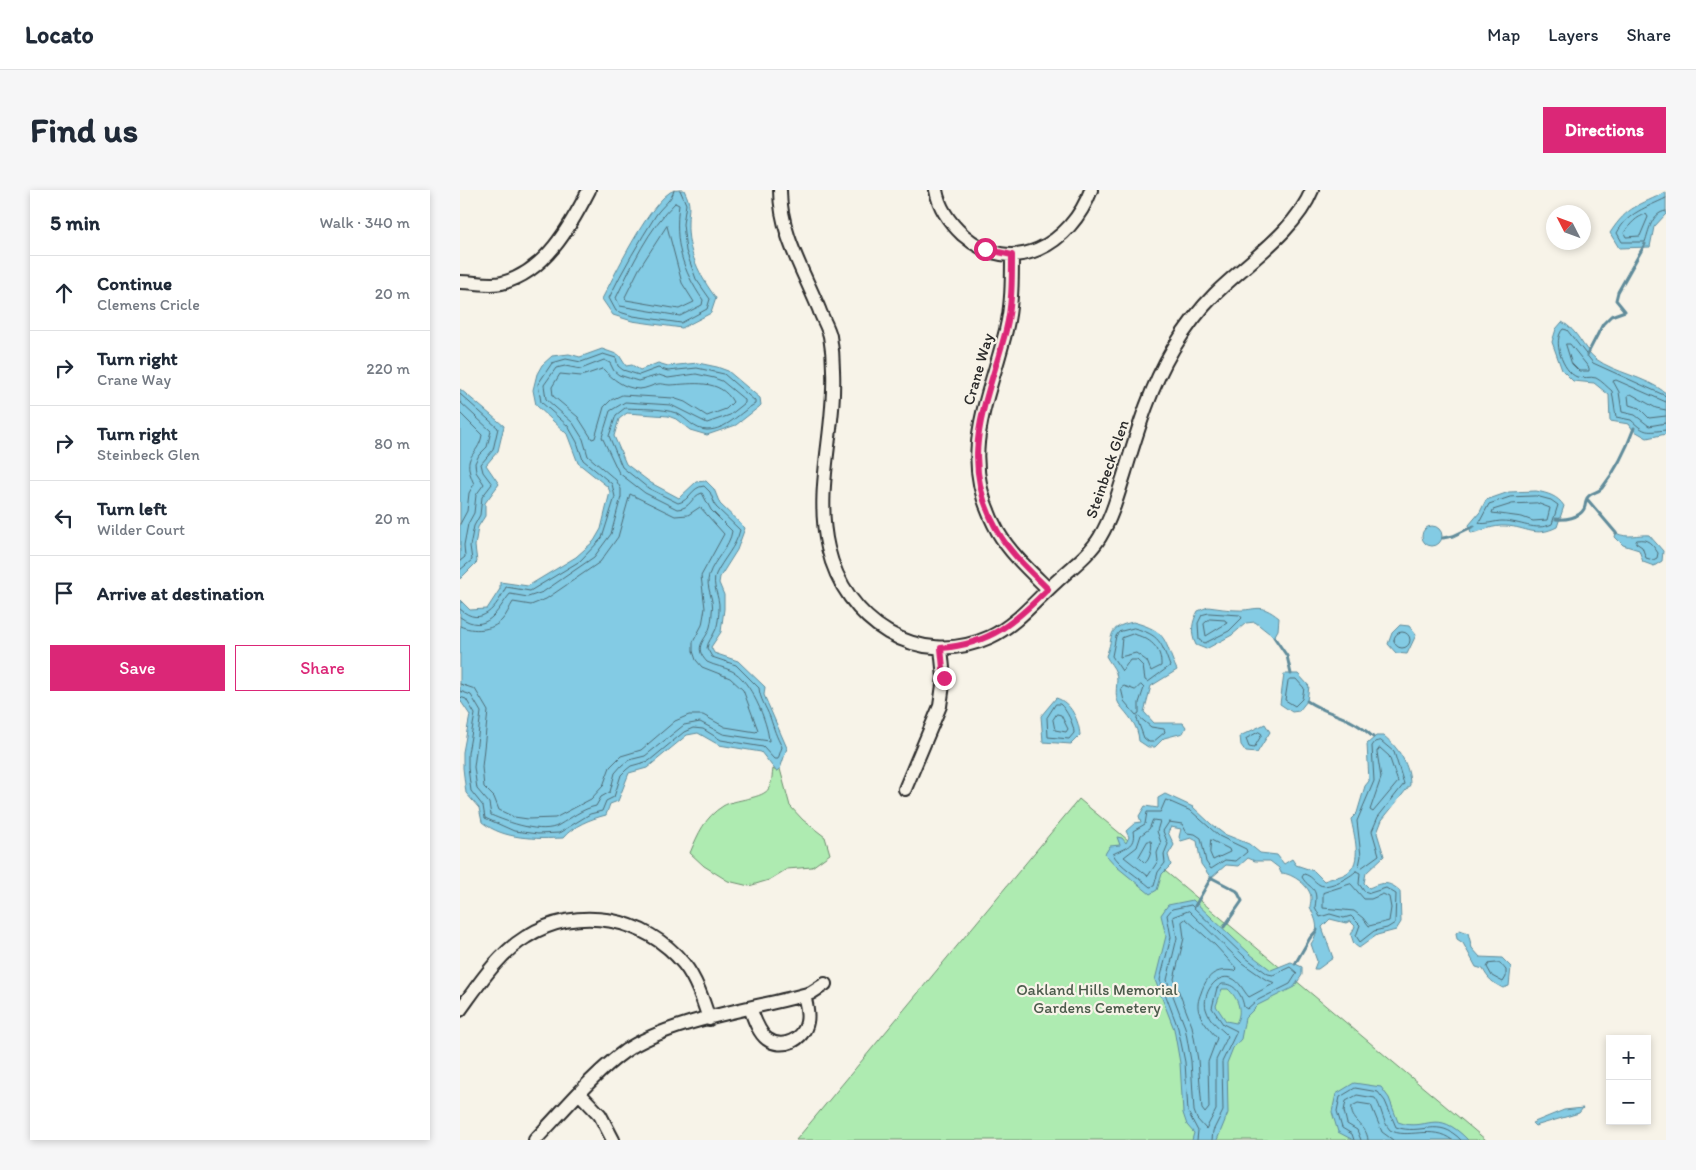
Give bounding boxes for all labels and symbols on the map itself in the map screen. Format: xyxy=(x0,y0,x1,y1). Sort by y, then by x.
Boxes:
north arrow xyxy=(1546,205,1591,250)
route start xyxy=(974,238,997,261)
street label: Crane Way xyxy=(959,330,997,407)
street label: Steinbeck Glen xyxy=(1081,417,1133,521)
route end xyxy=(933,667,956,690)
park label: Oakland Hills Memorial Gardens Cemetery xyxy=(1016,980,1178,1017)

